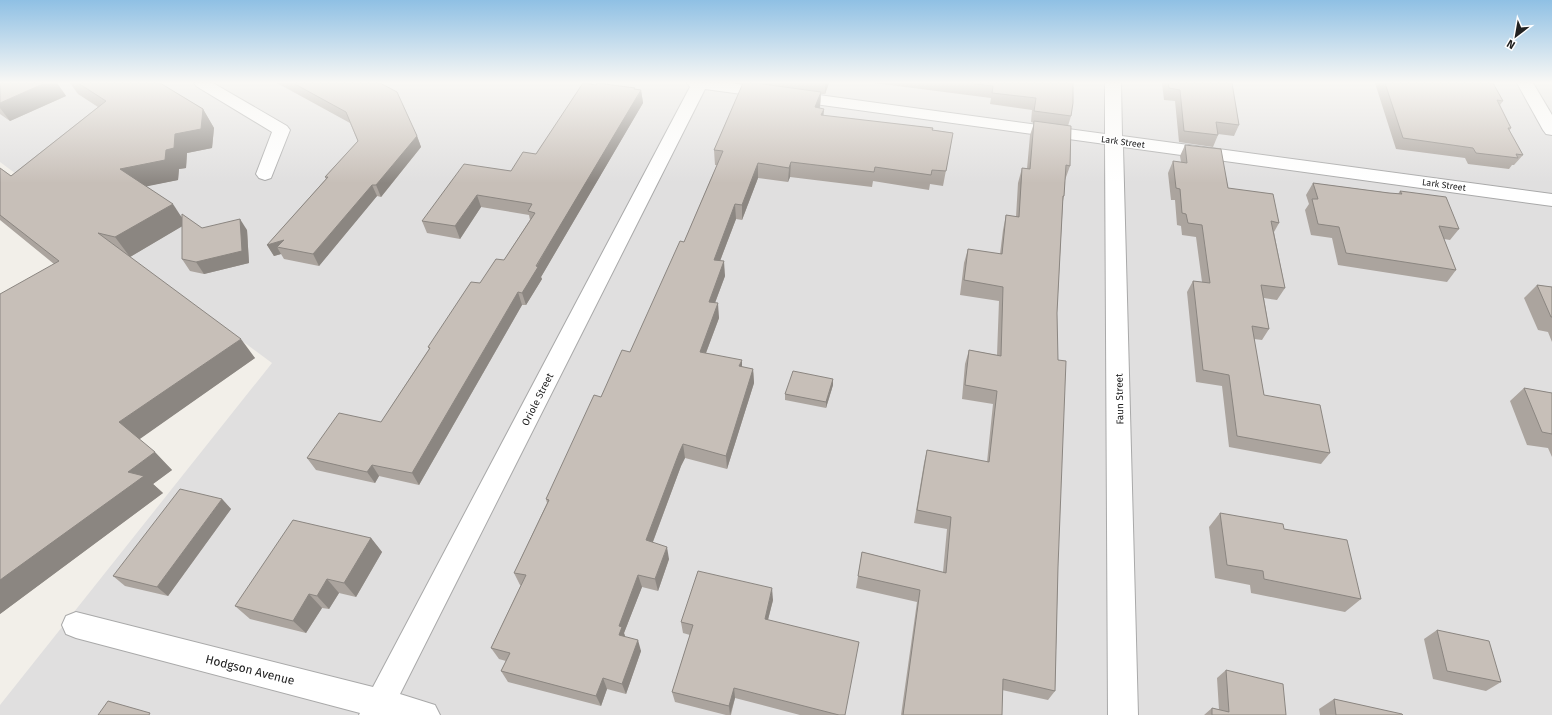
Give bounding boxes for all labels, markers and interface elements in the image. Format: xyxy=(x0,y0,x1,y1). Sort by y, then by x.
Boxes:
north arrow xyxy=(1496,16,1536,56)
text: N xyxy=(1505,37,1518,52)
street label: Lark Street xyxy=(1100,134,1146,150)
street label: Lark Street xyxy=(1421,177,1467,193)
street label: Oriole Street xyxy=(519,371,556,428)
street label: Faun Street xyxy=(1114,373,1126,425)
street label: Hodgson Avenue xyxy=(204,652,296,688)

